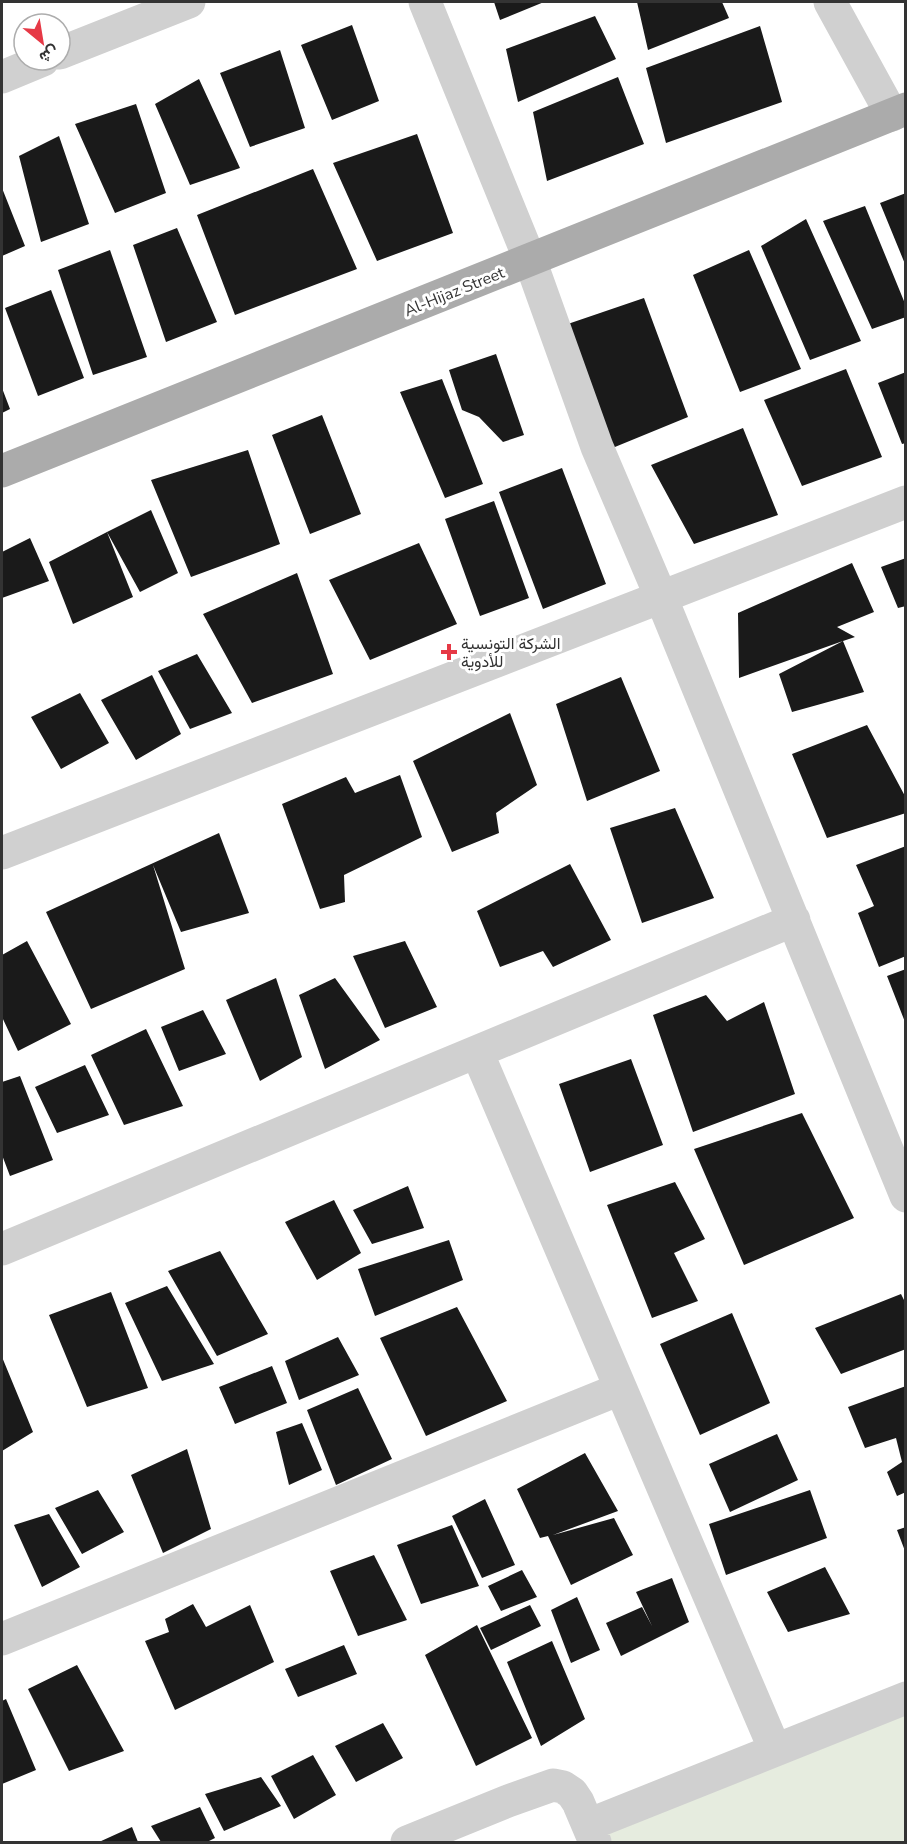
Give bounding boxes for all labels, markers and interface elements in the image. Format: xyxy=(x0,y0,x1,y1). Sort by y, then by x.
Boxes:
north arrow xyxy=(12,12,72,72)
text: ش xyxy=(35,40,63,68)
street label: Al-Hijaz Street xyxy=(401,262,508,322)
place label: الشركة التونسية للأدوية xyxy=(461,633,560,673)
marker: الشركة التونسية للأدوية xyxy=(442,645,456,659)

